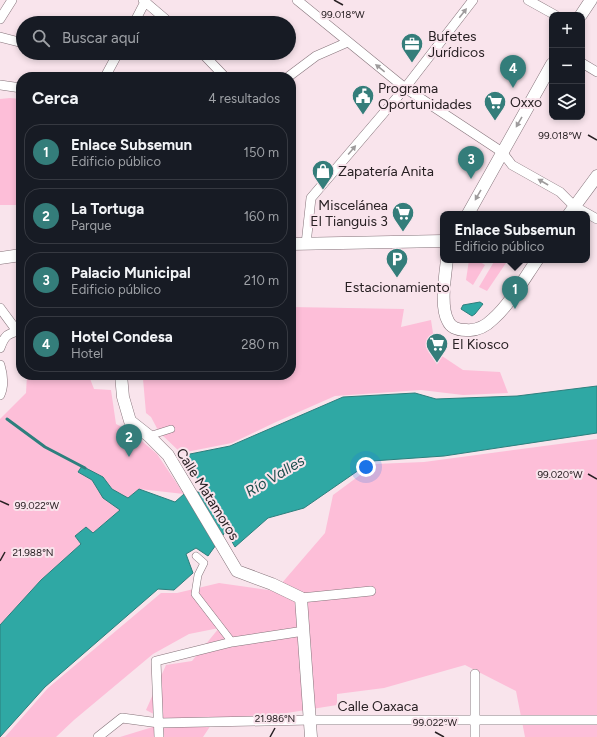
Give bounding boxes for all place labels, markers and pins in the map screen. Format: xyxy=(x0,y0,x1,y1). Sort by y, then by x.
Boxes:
place label: Bufetes Jurídicos xyxy=(428,28,485,61)
office icon: Bufetes Jurídicos xyxy=(399,31,425,64)
pin: 4 xyxy=(500,55,526,88)
place label: Programa Oportunidades xyxy=(378,80,472,113)
public building icon: Programa Oportunidades xyxy=(350,83,376,116)
supermarket icon: Oxxo xyxy=(482,89,508,122)
place label: Oxxo xyxy=(510,94,542,111)
pin: 3 xyxy=(458,146,484,179)
shop icon: Zapatería Anita xyxy=(310,158,336,191)
place label: Zapatería Anita xyxy=(338,163,434,180)
place label: Miscelánea El Tianguis 3 xyxy=(310,197,388,230)
supermarket icon: Miscelánea El Tianguis 3 xyxy=(390,200,416,233)
parking icon: Estacionamiento xyxy=(384,246,410,279)
pin: 1 xyxy=(502,276,528,309)
place label: Estacionamiento xyxy=(344,279,450,296)
supermarket icon: El Kiosco xyxy=(424,331,450,364)
place label: El Kiosco xyxy=(452,336,509,353)
pin: 2 xyxy=(116,424,142,457)

